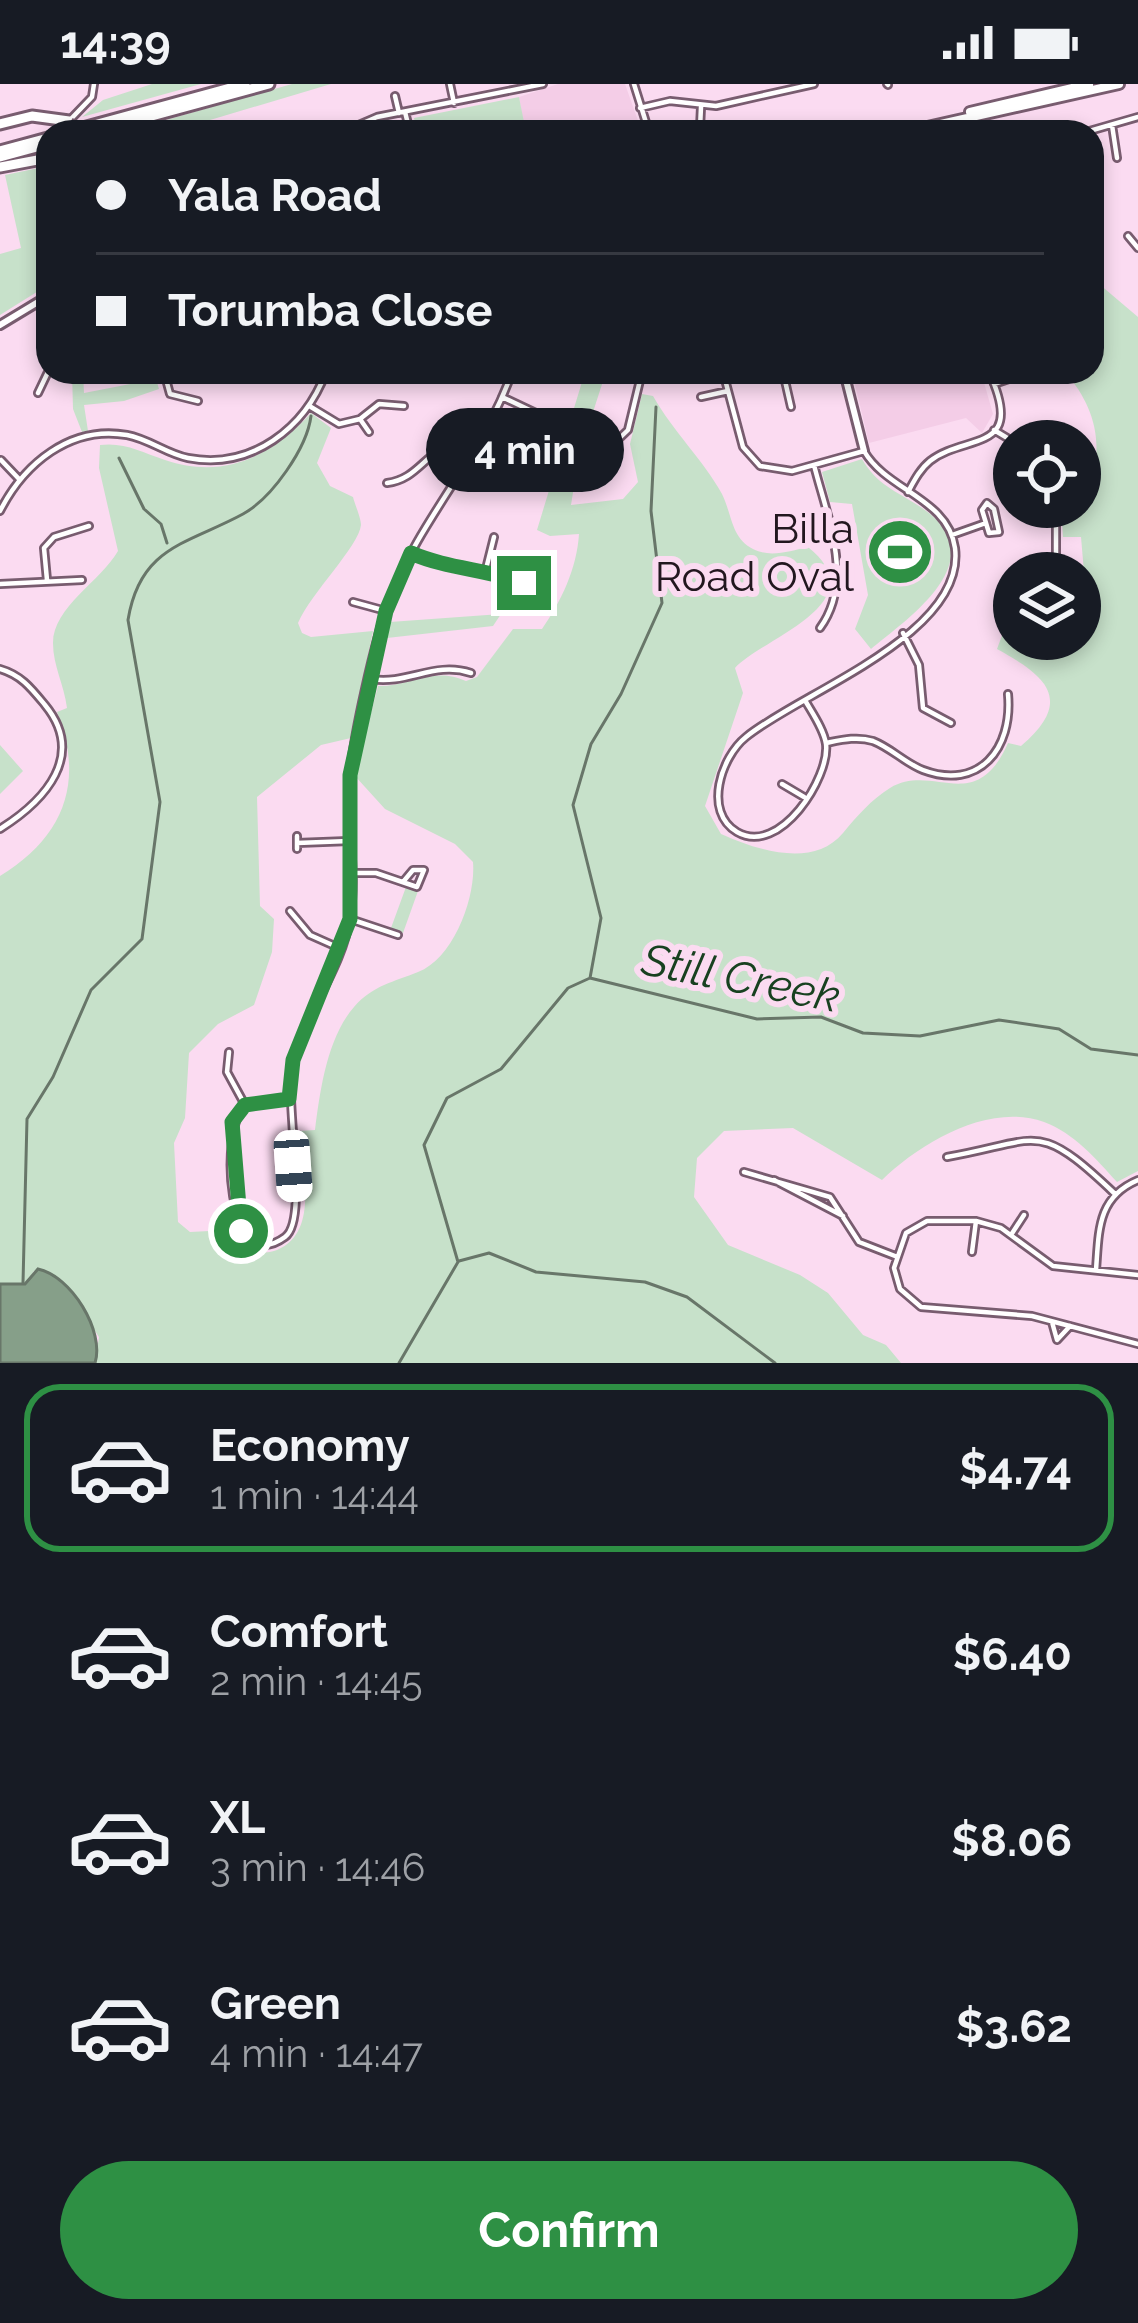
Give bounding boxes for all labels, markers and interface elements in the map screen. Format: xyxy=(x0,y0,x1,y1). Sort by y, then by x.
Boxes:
text: 14:39 xyxy=(60,16,171,69)
text: Yala Road xyxy=(168,169,382,222)
text: Torumba Close xyxy=(168,284,493,337)
callout: 4 min xyxy=(425,409,623,493)
map controls xyxy=(993,420,1101,660)
button: locate xyxy=(993,420,1101,528)
text: 4 min xyxy=(474,427,576,473)
place label: Billa Road Oval xyxy=(655,504,855,601)
sports icon: Billa Road Oval xyxy=(865,517,935,587)
button: layers xyxy=(993,552,1101,660)
route end xyxy=(497,556,551,610)
water label: Still Creek xyxy=(637,933,844,1023)
car xyxy=(273,1129,313,1203)
route start xyxy=(214,1204,268,1258)
icon: car xyxy=(66,1414,174,1522)
text: Economy xyxy=(210,1419,410,1472)
text: $4.74 xyxy=(959,1442,1072,1495)
text: 1 min · 14:44 xyxy=(210,1472,419,1518)
icon: car xyxy=(66,1600,174,1708)
text: Comfort xyxy=(210,1605,388,1658)
text: $6.40 xyxy=(953,1628,1072,1681)
text: 2 min · 14:45 xyxy=(210,1658,422,1704)
icon: car xyxy=(66,1786,174,1894)
text: XL xyxy=(210,1791,265,1844)
text: $8.06 xyxy=(951,1814,1072,1867)
text: 3 min · 14:46 xyxy=(210,1844,425,1890)
icon: car xyxy=(66,1972,174,2080)
text: Green xyxy=(210,1977,341,2030)
text: $3.62 xyxy=(956,2000,1072,2053)
text: 4 min · 14:47 xyxy=(210,2030,423,2076)
button: Confirm xyxy=(60,2161,1078,2299)

